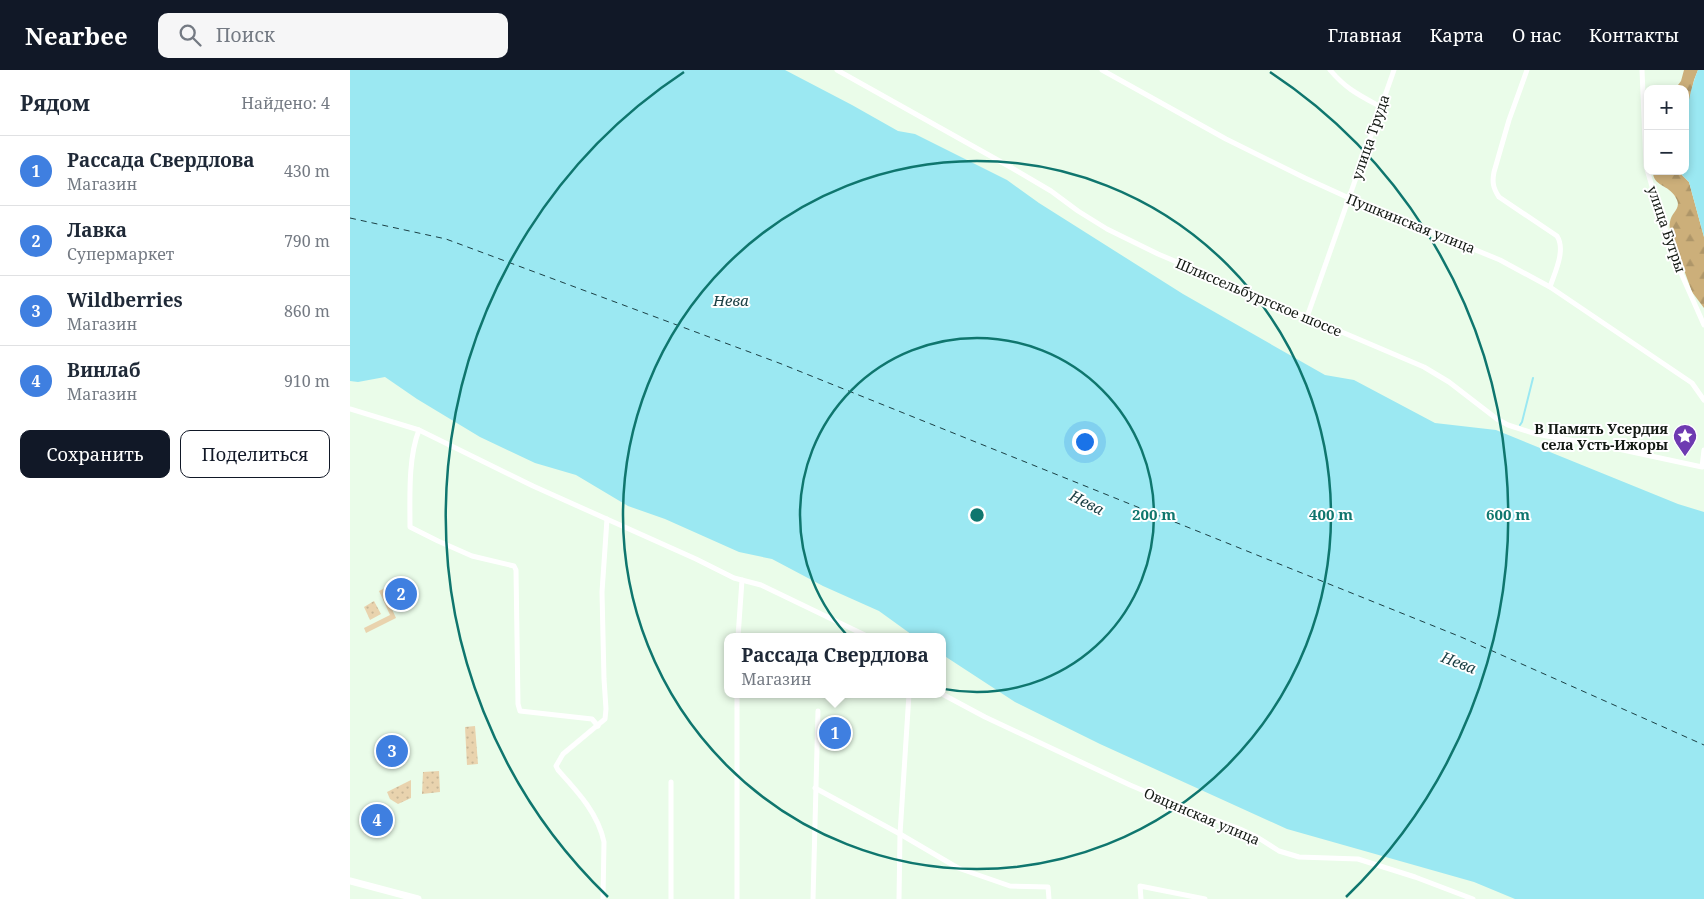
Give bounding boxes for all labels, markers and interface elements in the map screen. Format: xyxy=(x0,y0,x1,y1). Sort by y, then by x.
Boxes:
search box xyxy=(158,13,508,58)
text: Nearbee xyxy=(25,19,128,52)
icon: search xyxy=(176,21,204,49)
text: Поиск xyxy=(216,22,275,48)
text: Главная xyxy=(1328,23,1402,47)
text: Карта xyxy=(1430,23,1484,47)
text: О нас xyxy=(1512,23,1561,47)
text: Контакты xyxy=(1589,23,1679,47)
map controls xyxy=(1644,85,1689,175)
button: + xyxy=(1644,85,1689,130)
text: Рядом xyxy=(20,89,90,117)
text: Найдено: 4 xyxy=(241,92,330,114)
street label: улица Труда xyxy=(1347,92,1393,182)
button: − xyxy=(1644,130,1689,175)
text: Рассада Свердлова xyxy=(67,147,255,173)
text: 1 xyxy=(31,160,41,182)
text: 430 m xyxy=(284,160,330,182)
text: Магазин xyxy=(67,173,137,195)
street label: улица Бугры xyxy=(1643,183,1691,275)
street label: Пушкинская улица xyxy=(1344,188,1478,258)
text: Лавка xyxy=(67,217,127,243)
text: 2 xyxy=(31,230,41,252)
text: 790 m xyxy=(284,230,330,252)
text: Супермаркет xyxy=(67,243,174,265)
street label: Шлиссельбургское шоссе xyxy=(1173,253,1345,341)
text: Wildberries xyxy=(67,287,183,313)
water label: Нева xyxy=(712,290,749,310)
text: 3 xyxy=(31,300,41,322)
text: 860 m xyxy=(284,300,330,322)
text: Магазин xyxy=(67,313,137,335)
text: Винлаб xyxy=(67,357,141,383)
text: 4 xyxy=(31,370,41,392)
text: 910 m xyxy=(284,370,330,392)
text: Магазин xyxy=(67,383,137,405)
place label: В Память Усердия села Усть-Ижоры xyxy=(1534,419,1669,454)
place icon: В Память Усердия села Усть-Ижоры xyxy=(1672,423,1698,457)
your location xyxy=(1072,429,1098,455)
button: Сохранить xyxy=(20,430,170,478)
button: Поделиться xyxy=(180,430,330,478)
water label: Нева xyxy=(1066,484,1108,519)
text: 200 m xyxy=(1132,504,1176,524)
text: 400 m xyxy=(1309,504,1353,524)
text: 600 m xyxy=(1486,504,1530,524)
centre of rings xyxy=(968,506,986,524)
pin: 2 xyxy=(385,575,417,613)
popup xyxy=(724,633,946,698)
text: Рассада Свердлова xyxy=(741,642,929,668)
water label: Нева xyxy=(1438,646,1480,678)
text: Магазин xyxy=(741,668,811,690)
pin: 1 xyxy=(819,714,851,752)
pin: 3 xyxy=(376,732,408,770)
street label: Овцинская улица xyxy=(1141,783,1263,849)
pin: 4 xyxy=(361,801,393,839)

